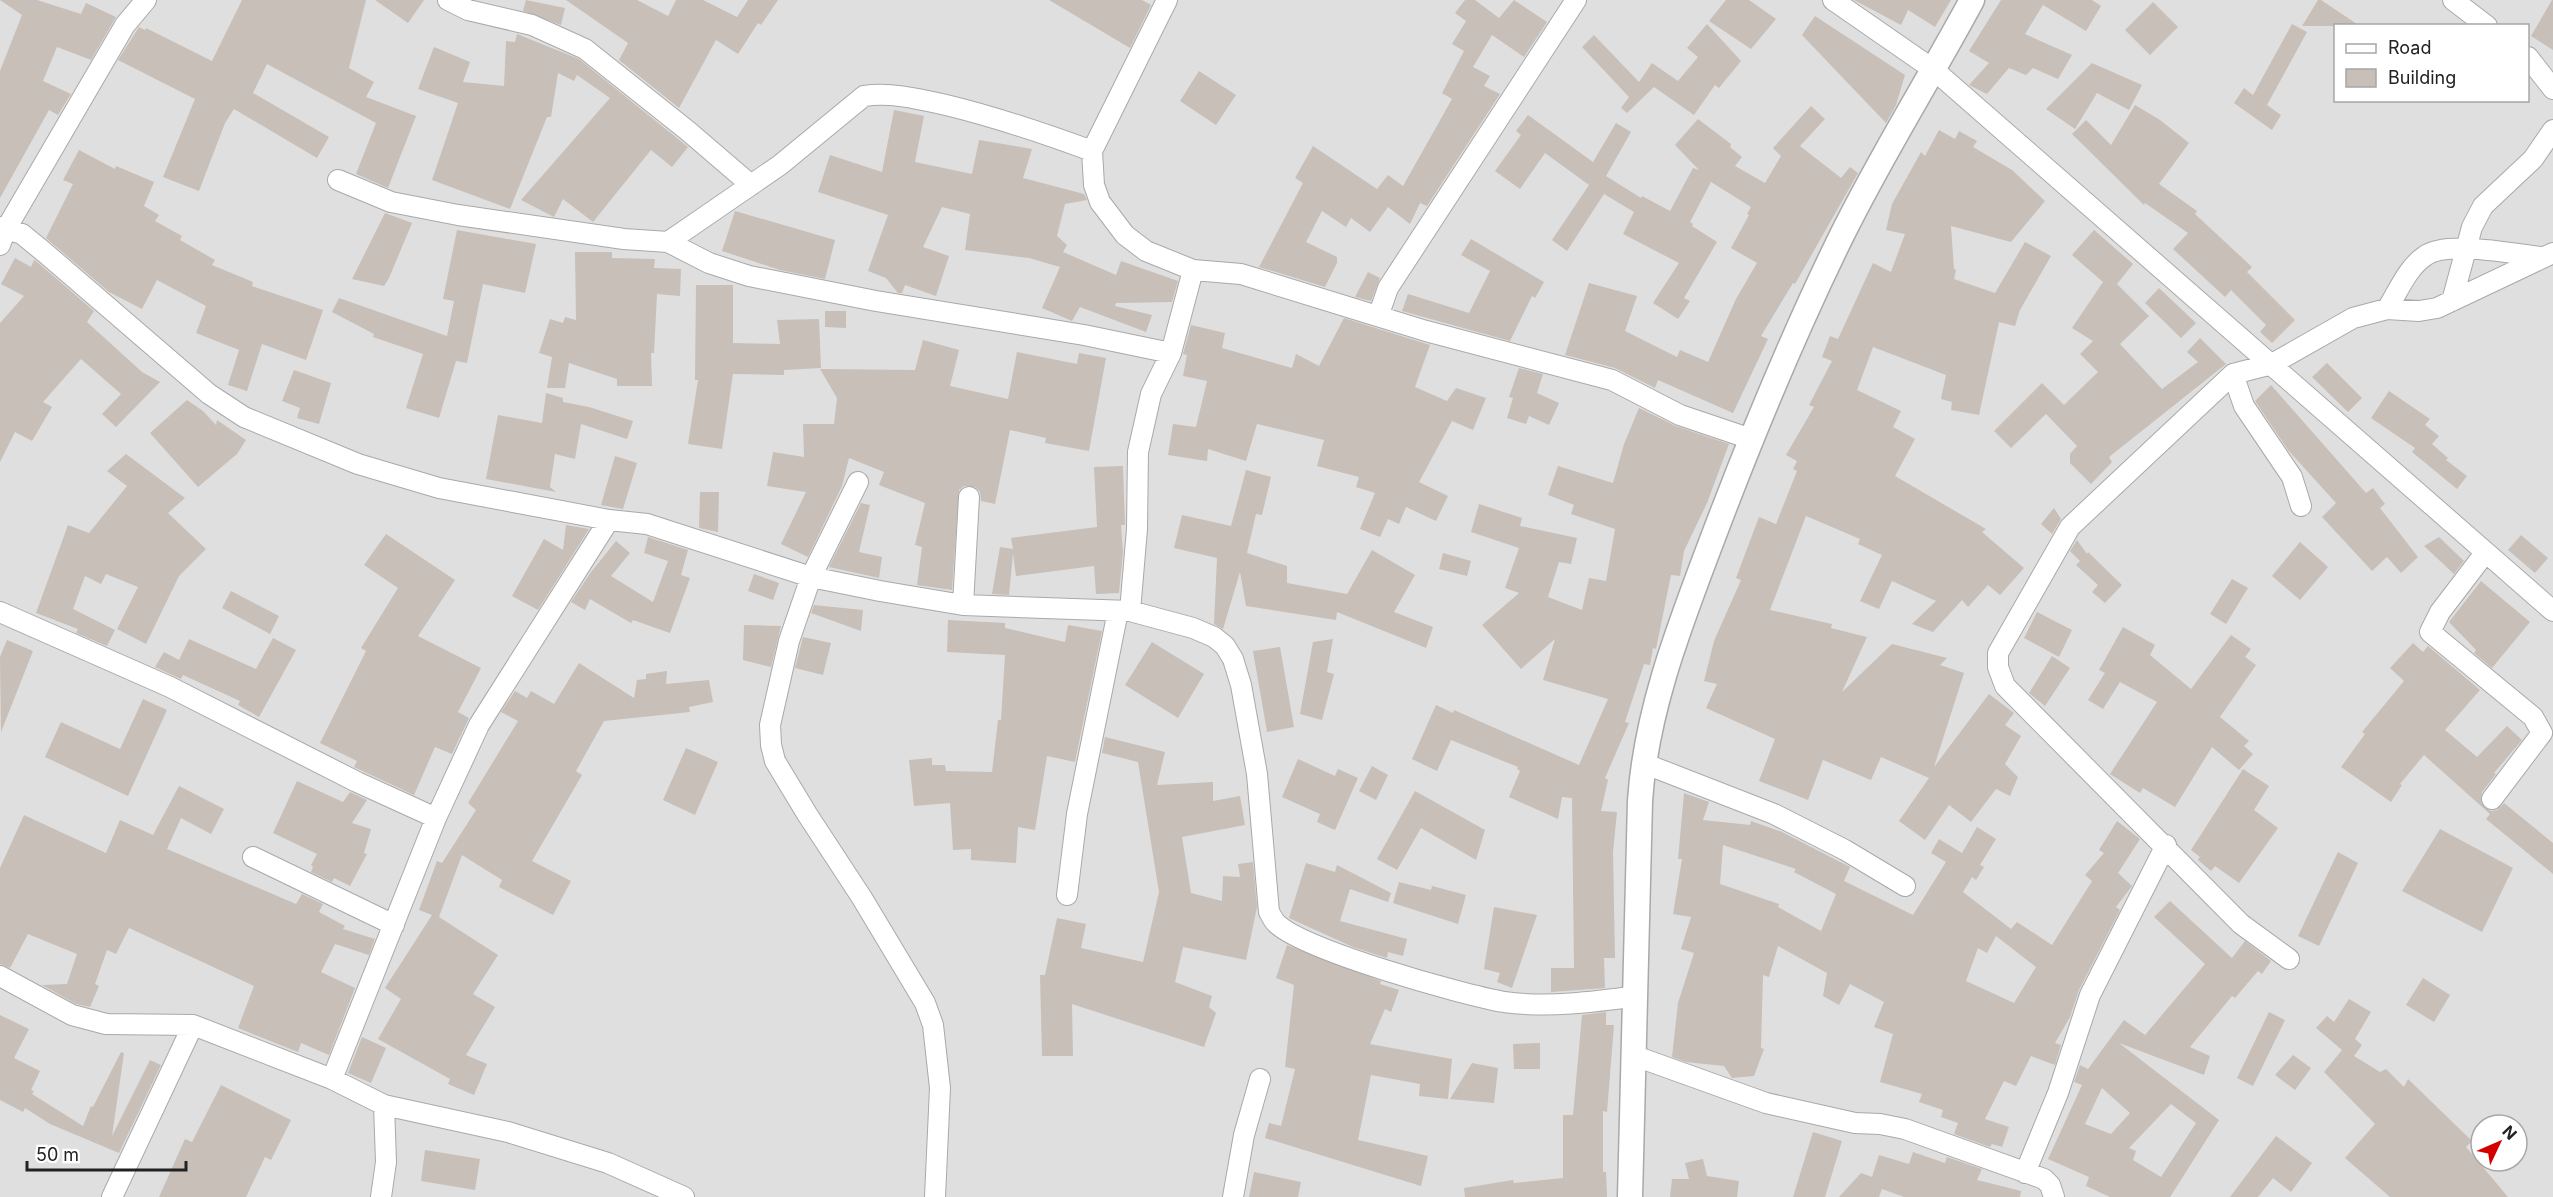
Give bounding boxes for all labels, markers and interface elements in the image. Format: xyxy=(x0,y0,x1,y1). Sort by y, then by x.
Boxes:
legend xyxy=(2334,24,2529,102)
text: Road xyxy=(2388,37,2431,58)
text: Building xyxy=(2388,67,2456,88)
north arrow xyxy=(2469,1113,2529,1173)
text: N xyxy=(2498,1121,2521,1144)
scale bar xyxy=(27,1134,186,1172)
text: 50 m xyxy=(36,1144,79,1165)

